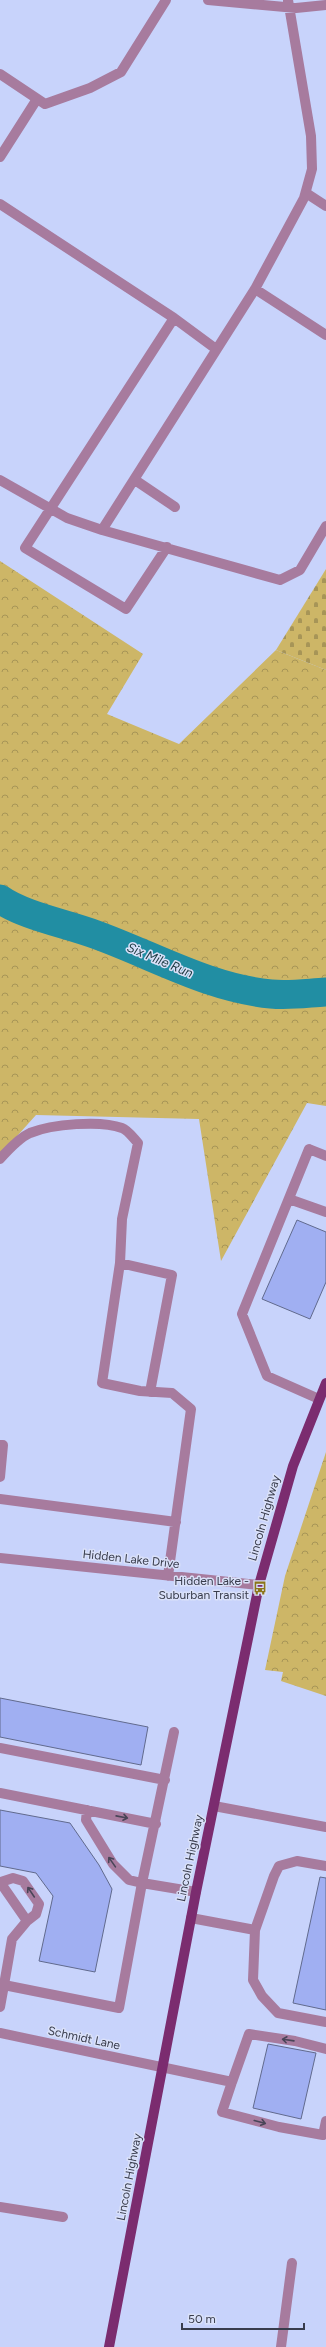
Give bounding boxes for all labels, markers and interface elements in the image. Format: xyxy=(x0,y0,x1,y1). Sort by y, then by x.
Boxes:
water label: Six Mile Run xyxy=(125,939,195,981)
street label: Lincoln Highway xyxy=(245,1473,283,1562)
street label: Hidden Lake Drive xyxy=(82,1547,181,1571)
place label: Hidden Lake - Suburban Transit xyxy=(158,1574,249,1602)
bus stop icon: Hidden Lake - Suburban Transit xyxy=(252,1580,268,1596)
one-way arrow xyxy=(115,1813,128,1821)
street label: Lincoln Highway xyxy=(174,1813,206,1903)
one-way arrow xyxy=(108,1857,116,1868)
one-way arrow xyxy=(26,1886,34,1898)
street label: Schmidt Lane xyxy=(46,2023,122,2053)
one-way arrow xyxy=(282,2036,295,2044)
one-way arrow xyxy=(253,2119,266,2126)
street label: Lincoln Highway xyxy=(114,2132,144,2222)
scale bar xyxy=(182,2305,304,2331)
text: 50 m xyxy=(188,2312,216,2326)

